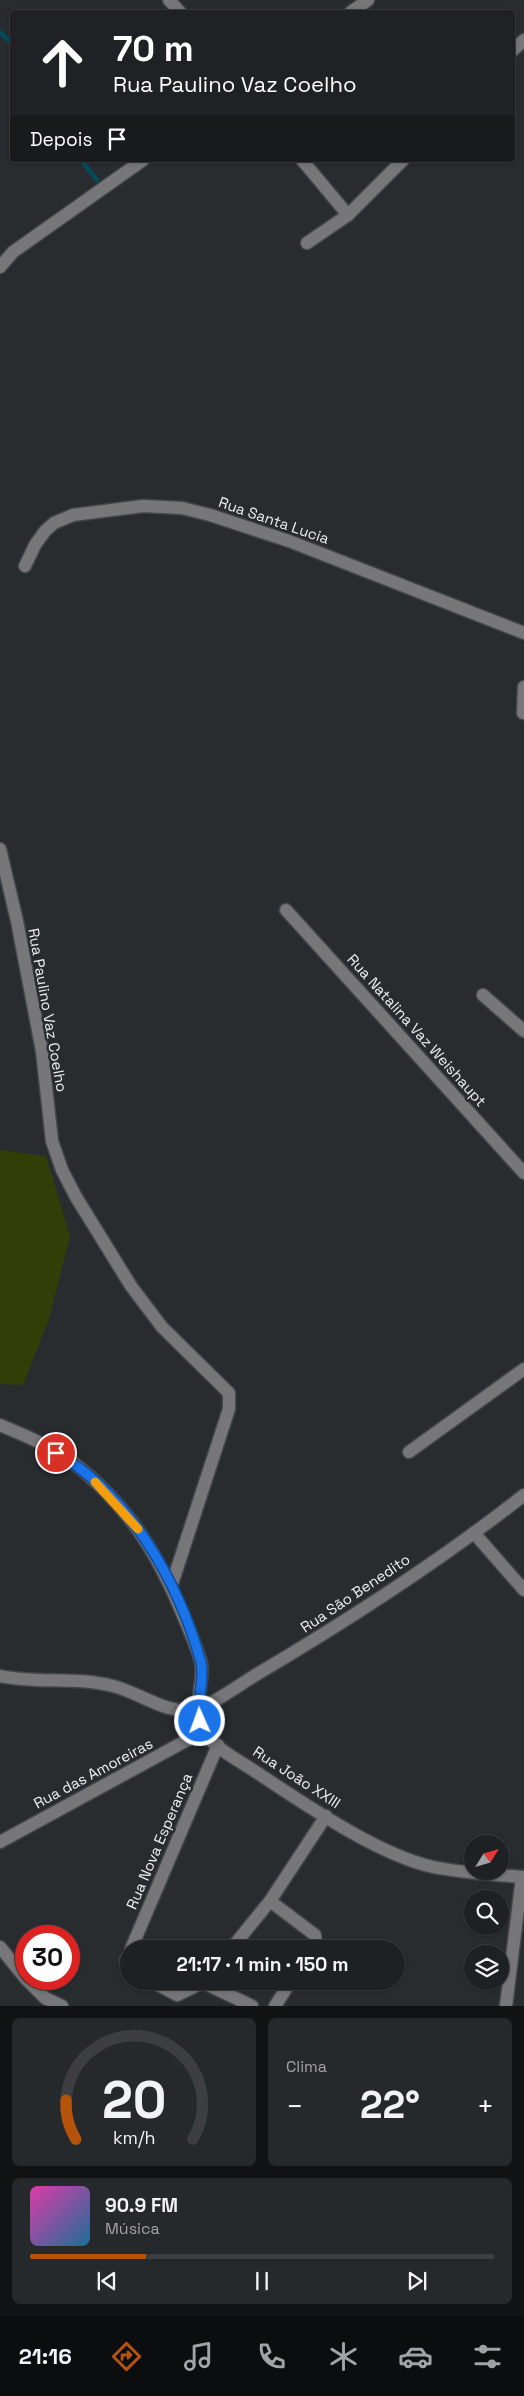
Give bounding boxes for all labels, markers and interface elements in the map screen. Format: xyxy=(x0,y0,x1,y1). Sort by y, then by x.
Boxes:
text: 70 m xyxy=(113,27,194,71)
icon: ahead xyxy=(30,30,95,95)
text: Rua Paulino Vaz Coelho xyxy=(113,70,357,98)
icon: arrive xyxy=(103,125,131,153)
text: Depois xyxy=(30,127,93,152)
street label: Rua Santa Lucia xyxy=(216,492,332,548)
street label: Rua Paulino Vaz Coelho xyxy=(24,927,72,1093)
street label: Rua Natalina Vaz Weishaupt xyxy=(343,950,491,1110)
pin xyxy=(35,1432,77,1474)
icon: arrive xyxy=(42,1439,70,1467)
street label: Rua São Benedito xyxy=(297,1549,413,1637)
position arrow xyxy=(173,1694,225,1746)
street label: Rua das Amoreiras xyxy=(30,1734,156,1812)
street label: Rua João XXIII xyxy=(250,1742,344,1812)
street label: Rua Nova Esperança xyxy=(122,1770,196,1912)
north arrow xyxy=(464,1835,509,1880)
map controls xyxy=(464,1835,509,1990)
button: search xyxy=(464,1890,509,1935)
speed limit sign: 30 xyxy=(15,1925,80,1990)
button: layers xyxy=(464,1945,509,1990)
text: 21:17 · 1 min · 150 m xyxy=(177,1952,349,1977)
text: Clima xyxy=(286,2056,327,2077)
text: 20 xyxy=(102,2067,166,2133)
text: 22° xyxy=(360,2081,420,2129)
text: − xyxy=(286,2088,303,2124)
text: + xyxy=(477,2088,494,2124)
text: km/h xyxy=(113,2126,155,2149)
text: 90.9 FM xyxy=(105,2193,178,2218)
text: Música xyxy=(105,2218,160,2239)
icon: previous xyxy=(93,2267,121,2295)
icon: pause xyxy=(248,2267,276,2295)
icon: next xyxy=(403,2267,431,2295)
icon: directions xyxy=(109,2339,144,2374)
icon: music xyxy=(181,2339,216,2374)
icon: phone xyxy=(254,2339,289,2374)
icon: climate xyxy=(326,2339,361,2374)
icon: car xyxy=(398,2339,433,2374)
icon: filters xyxy=(470,2339,505,2374)
text: 21:16 xyxy=(19,2342,72,2370)

